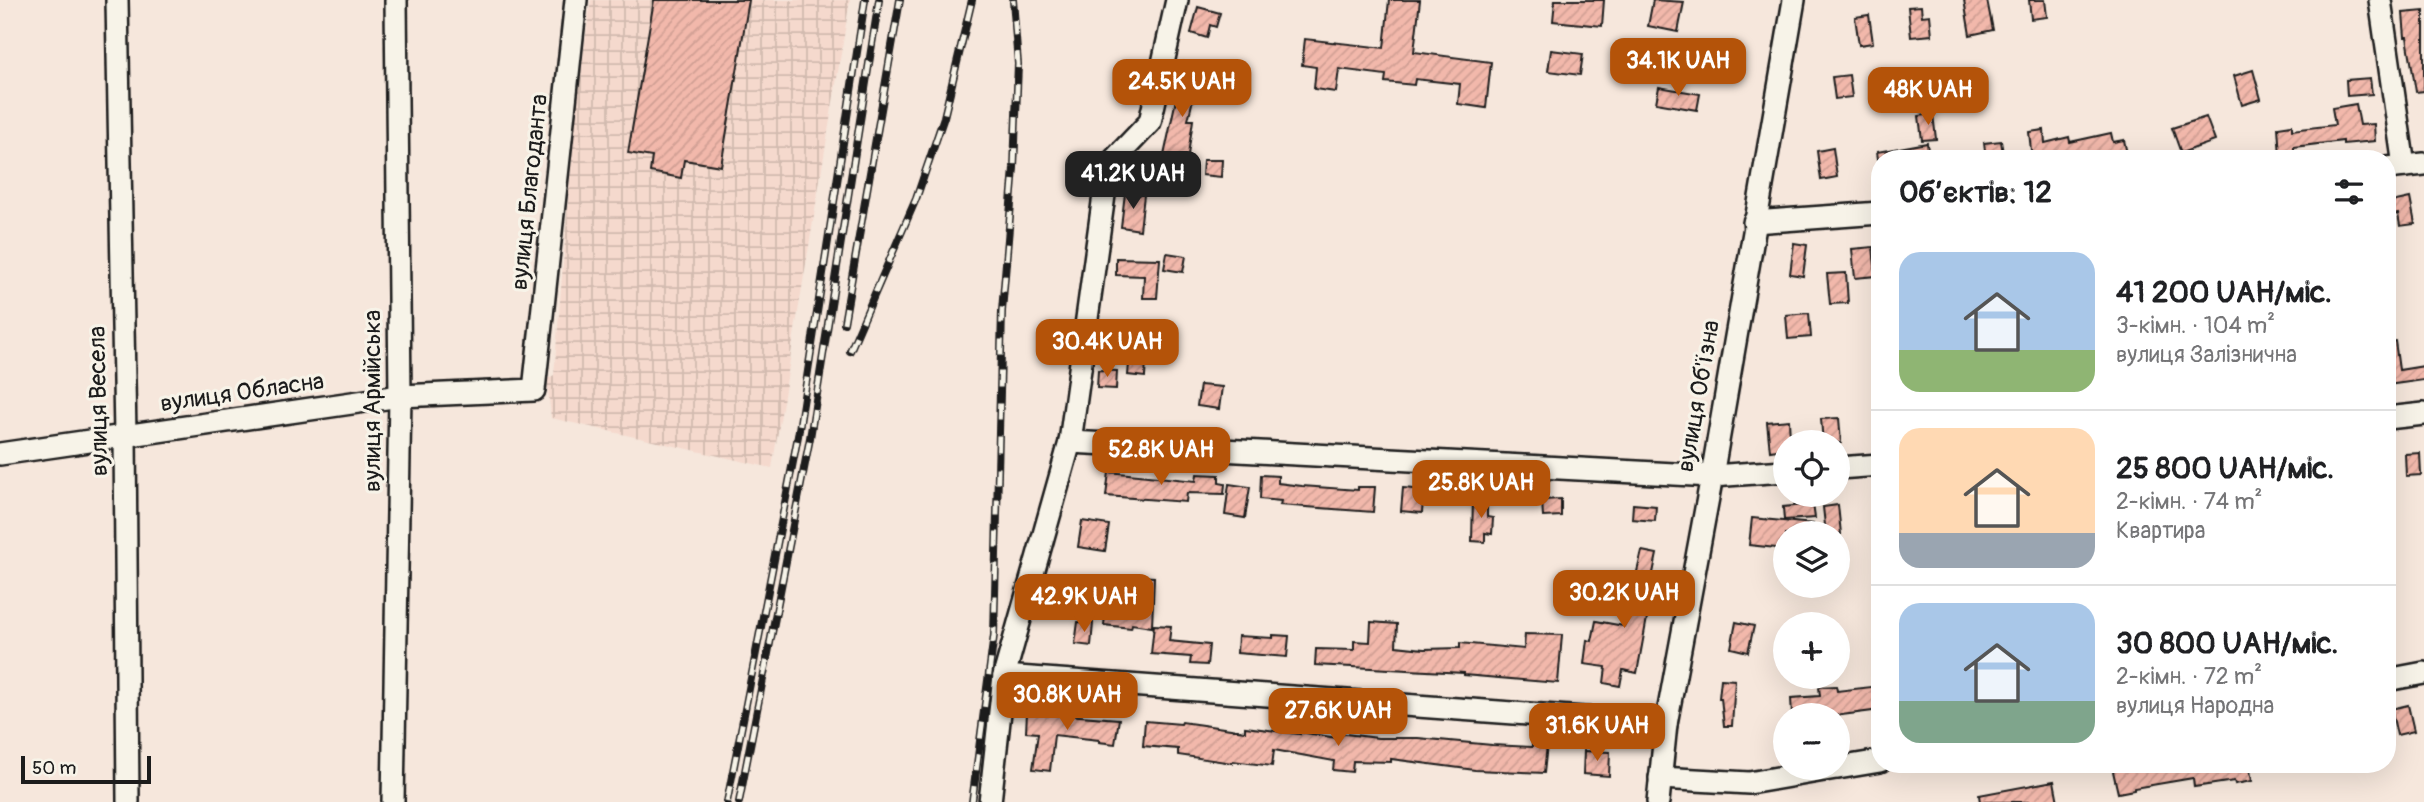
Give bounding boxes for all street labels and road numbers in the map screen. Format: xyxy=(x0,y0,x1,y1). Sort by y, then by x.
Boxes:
street label: вулиця Благоданта xyxy=(505,93,554,291)
street label: вулиця Армійська xyxy=(358,310,387,492)
street label: вулиця Об'їзна xyxy=(1671,318,1726,474)
street label: вулиця Весела xyxy=(83,326,114,476)
street label: вулиця Обласна xyxy=(158,367,326,418)

